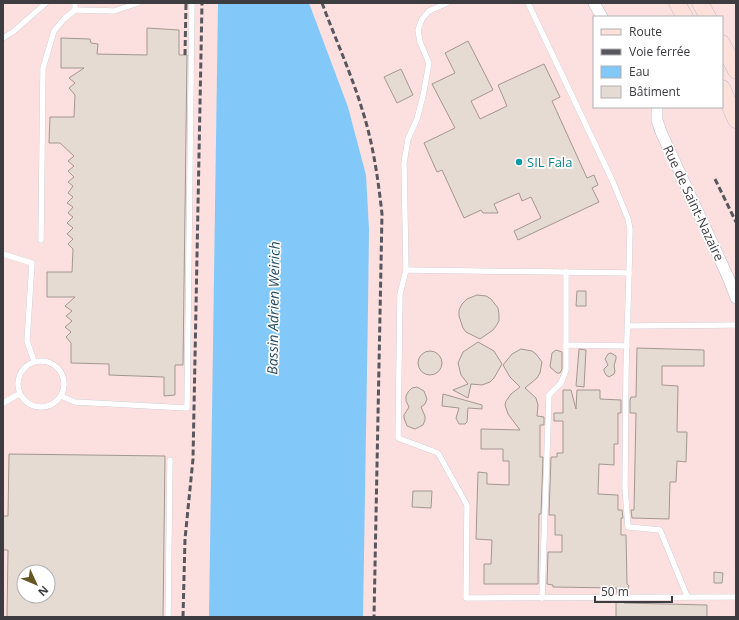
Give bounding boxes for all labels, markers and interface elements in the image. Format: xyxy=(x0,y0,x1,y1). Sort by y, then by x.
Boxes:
legend xyxy=(593,16,723,108)
text: Route xyxy=(629,23,662,40)
text: Voie ferrée xyxy=(629,43,691,60)
text: Eau xyxy=(629,63,650,80)
text: Bâtiment xyxy=(629,83,680,100)
street label: Rue de Saint-Nazaire xyxy=(659,142,729,264)
place label: SIL Fala xyxy=(527,153,572,171)
marker: SIL Fala xyxy=(514,157,524,167)
water label: Bassin Adrien Weirich xyxy=(262,241,284,375)
north arrow xyxy=(16,564,56,604)
scale bar xyxy=(595,578,672,604)
text: N xyxy=(35,583,52,600)
text: 50 m xyxy=(601,583,629,600)

